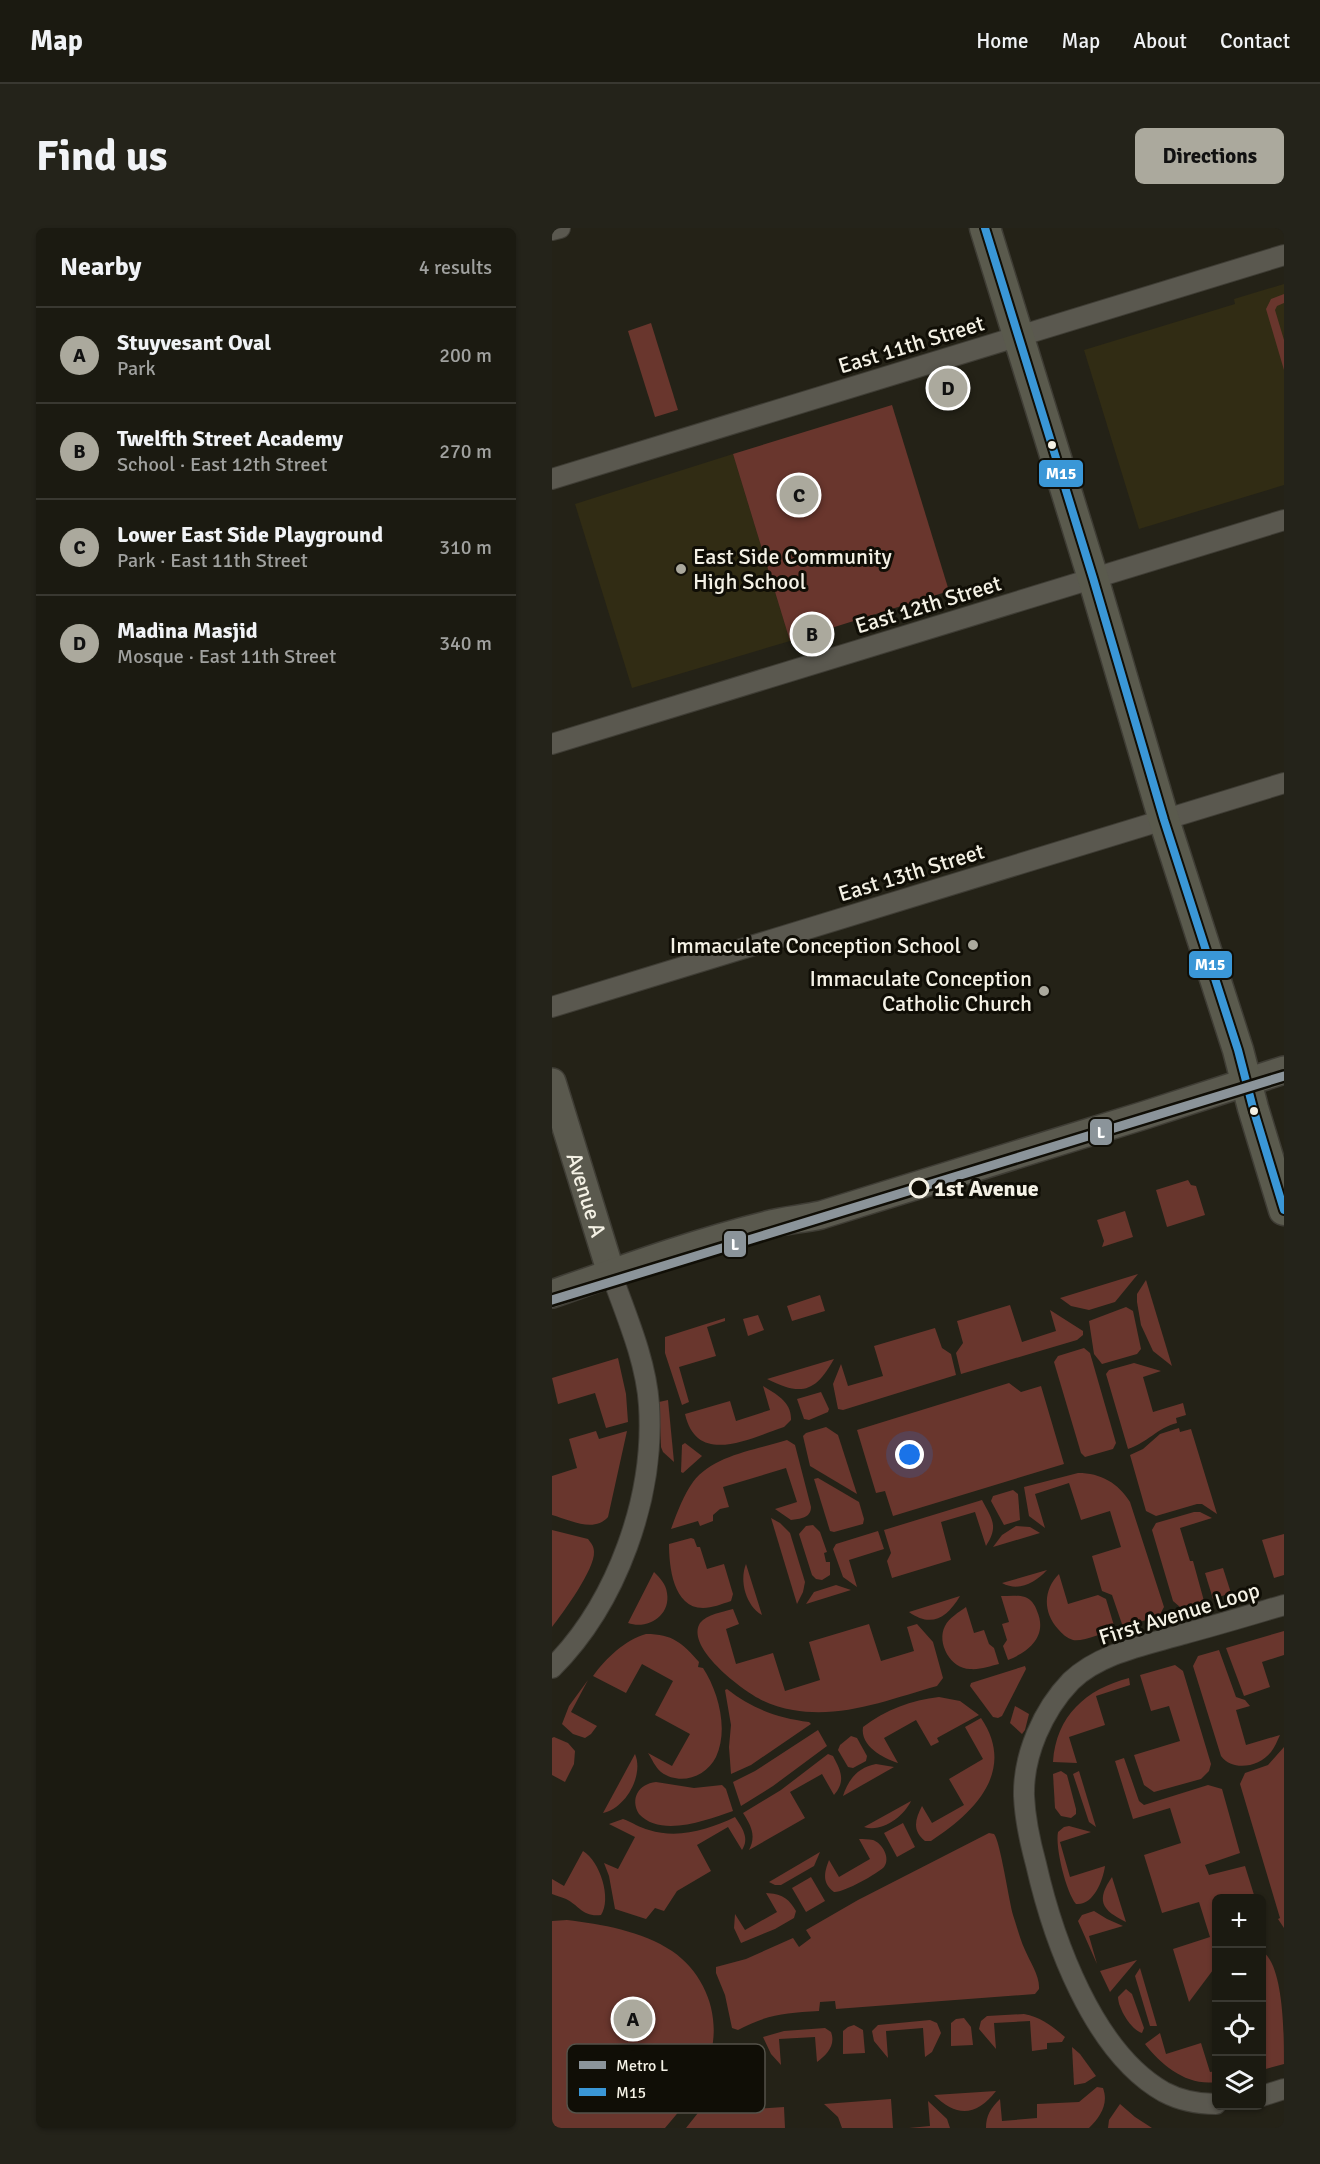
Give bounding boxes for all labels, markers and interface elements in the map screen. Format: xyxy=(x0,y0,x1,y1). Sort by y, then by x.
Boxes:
text: Map xyxy=(30,24,83,58)
text: Home xyxy=(976,28,1029,54)
text: Map xyxy=(1062,28,1100,54)
text: About xyxy=(1133,28,1187,54)
text: Contact xyxy=(1220,28,1290,54)
button: Directions xyxy=(1135,128,1284,184)
text: Find us xyxy=(36,131,167,182)
text: Nearby xyxy=(60,251,141,283)
text: 4 results xyxy=(419,255,492,280)
street label: East 11th Street xyxy=(835,309,988,379)
text: Stuyvesant Oval xyxy=(117,329,271,356)
text: A xyxy=(73,343,86,368)
text: 200 m xyxy=(439,343,492,368)
text: Park xyxy=(117,356,155,381)
pin: D xyxy=(928,366,968,410)
text: Twelfth Street Academy xyxy=(117,425,343,452)
text: B xyxy=(73,439,86,464)
text: 270 m xyxy=(439,439,492,464)
unlabelled marker xyxy=(1046,439,1058,451)
text: School · East 12th Street xyxy=(117,452,327,477)
line badge: M15 xyxy=(1038,459,1084,488)
text: M15 xyxy=(1046,464,1076,484)
pin: C xyxy=(780,472,818,518)
text: Lower East Side Playground xyxy=(117,521,383,548)
text: C xyxy=(73,535,86,560)
text: 310 m xyxy=(439,535,492,560)
place label: East Side Community High School xyxy=(693,543,893,595)
text: Park · East 11th Street xyxy=(117,548,308,573)
marker: East Side Community High School xyxy=(674,562,688,576)
street label: East 12th Street xyxy=(852,569,1005,639)
pin: B xyxy=(792,612,832,656)
text: Madina Masjid xyxy=(117,617,258,644)
text: D xyxy=(73,631,86,656)
text: 340 m xyxy=(439,631,492,656)
text: Mosque · East 11th Street xyxy=(117,644,336,669)
street label: East 13th Street xyxy=(835,837,988,907)
place label: Immaculate Conception School xyxy=(670,932,961,959)
marker: Immaculate Conception School xyxy=(966,938,980,952)
line badge: M15 xyxy=(1188,950,1233,979)
text: M15 xyxy=(1195,955,1225,975)
place label: Immaculate Conception Catholic Church xyxy=(809,965,1032,1017)
marker: Immaculate Conception Catholic Church xyxy=(1037,984,1051,998)
unlabelled marker xyxy=(1248,1105,1260,1117)
line badge: L xyxy=(1089,1118,1113,1146)
text: L xyxy=(1097,1123,1106,1143)
street label: Avenue A xyxy=(561,1149,612,1241)
place label: 1st Avenue xyxy=(934,1175,1039,1202)
marker: 1st Avenue xyxy=(909,1178,929,1198)
line badge: L xyxy=(723,1230,747,1258)
text: L xyxy=(731,1235,740,1255)
your location xyxy=(895,1440,924,1469)
street label: First Avenue Loop xyxy=(1095,1576,1263,1651)
map controls xyxy=(1212,1894,1266,2110)
button: + xyxy=(1212,1894,1266,1948)
button: − xyxy=(1212,1948,1266,2002)
pin: A xyxy=(614,1996,652,2042)
button: locate xyxy=(1212,2002,1266,2056)
legend xyxy=(567,2044,765,2113)
text: Metro L xyxy=(616,2056,668,2076)
button: layers xyxy=(1212,2056,1266,2110)
text: M15 xyxy=(616,2083,646,2103)

